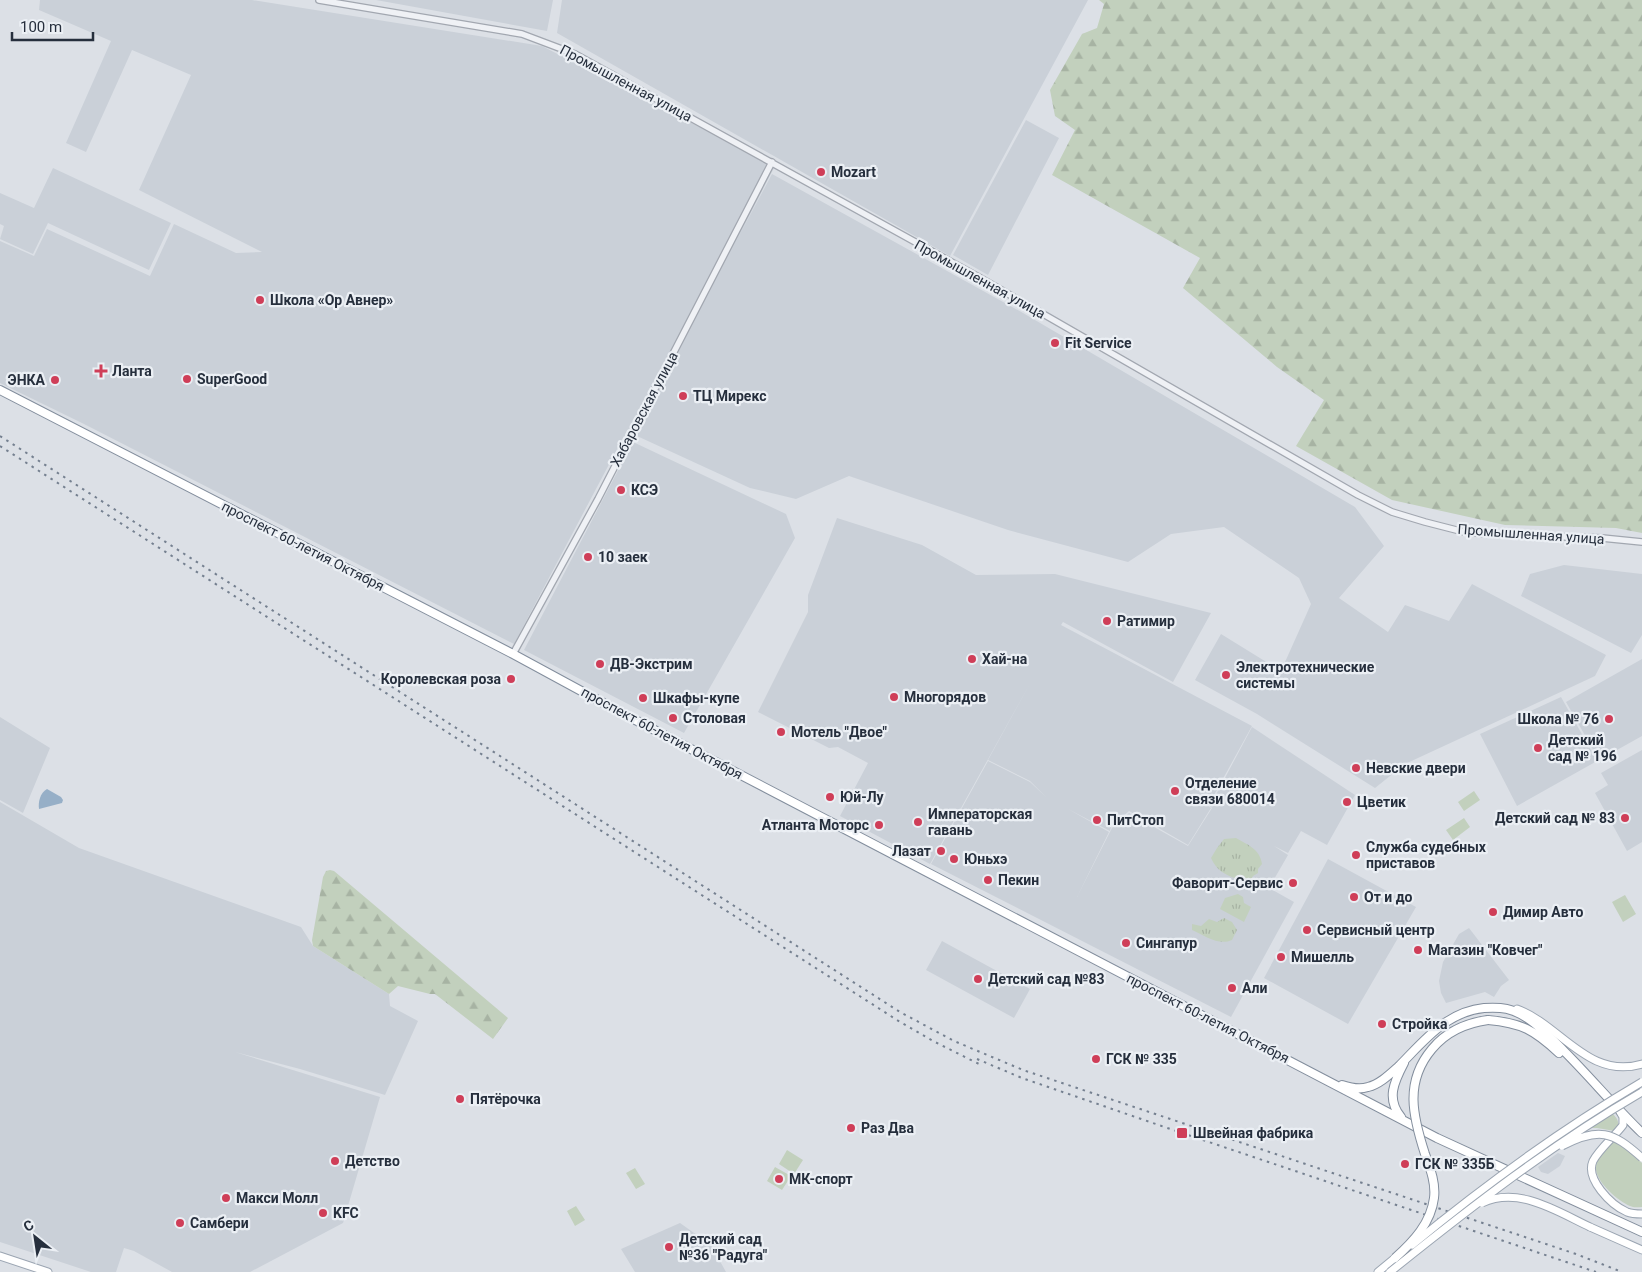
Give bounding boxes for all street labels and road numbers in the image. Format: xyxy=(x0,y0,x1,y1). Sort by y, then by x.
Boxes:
street label: Промышленная улица xyxy=(557,41,695,125)
street label: Промышленная улица xyxy=(912,236,1048,322)
street label: Хабаровская улица xyxy=(607,349,681,469)
street label: проспект 60-летия Октября xyxy=(219,498,387,594)
street label: Промышленная улица xyxy=(1457,521,1605,547)
street label: проспект 60-летия Октября xyxy=(579,684,745,782)
street label: проспект 60-летия Октября xyxy=(1124,970,1292,1066)

